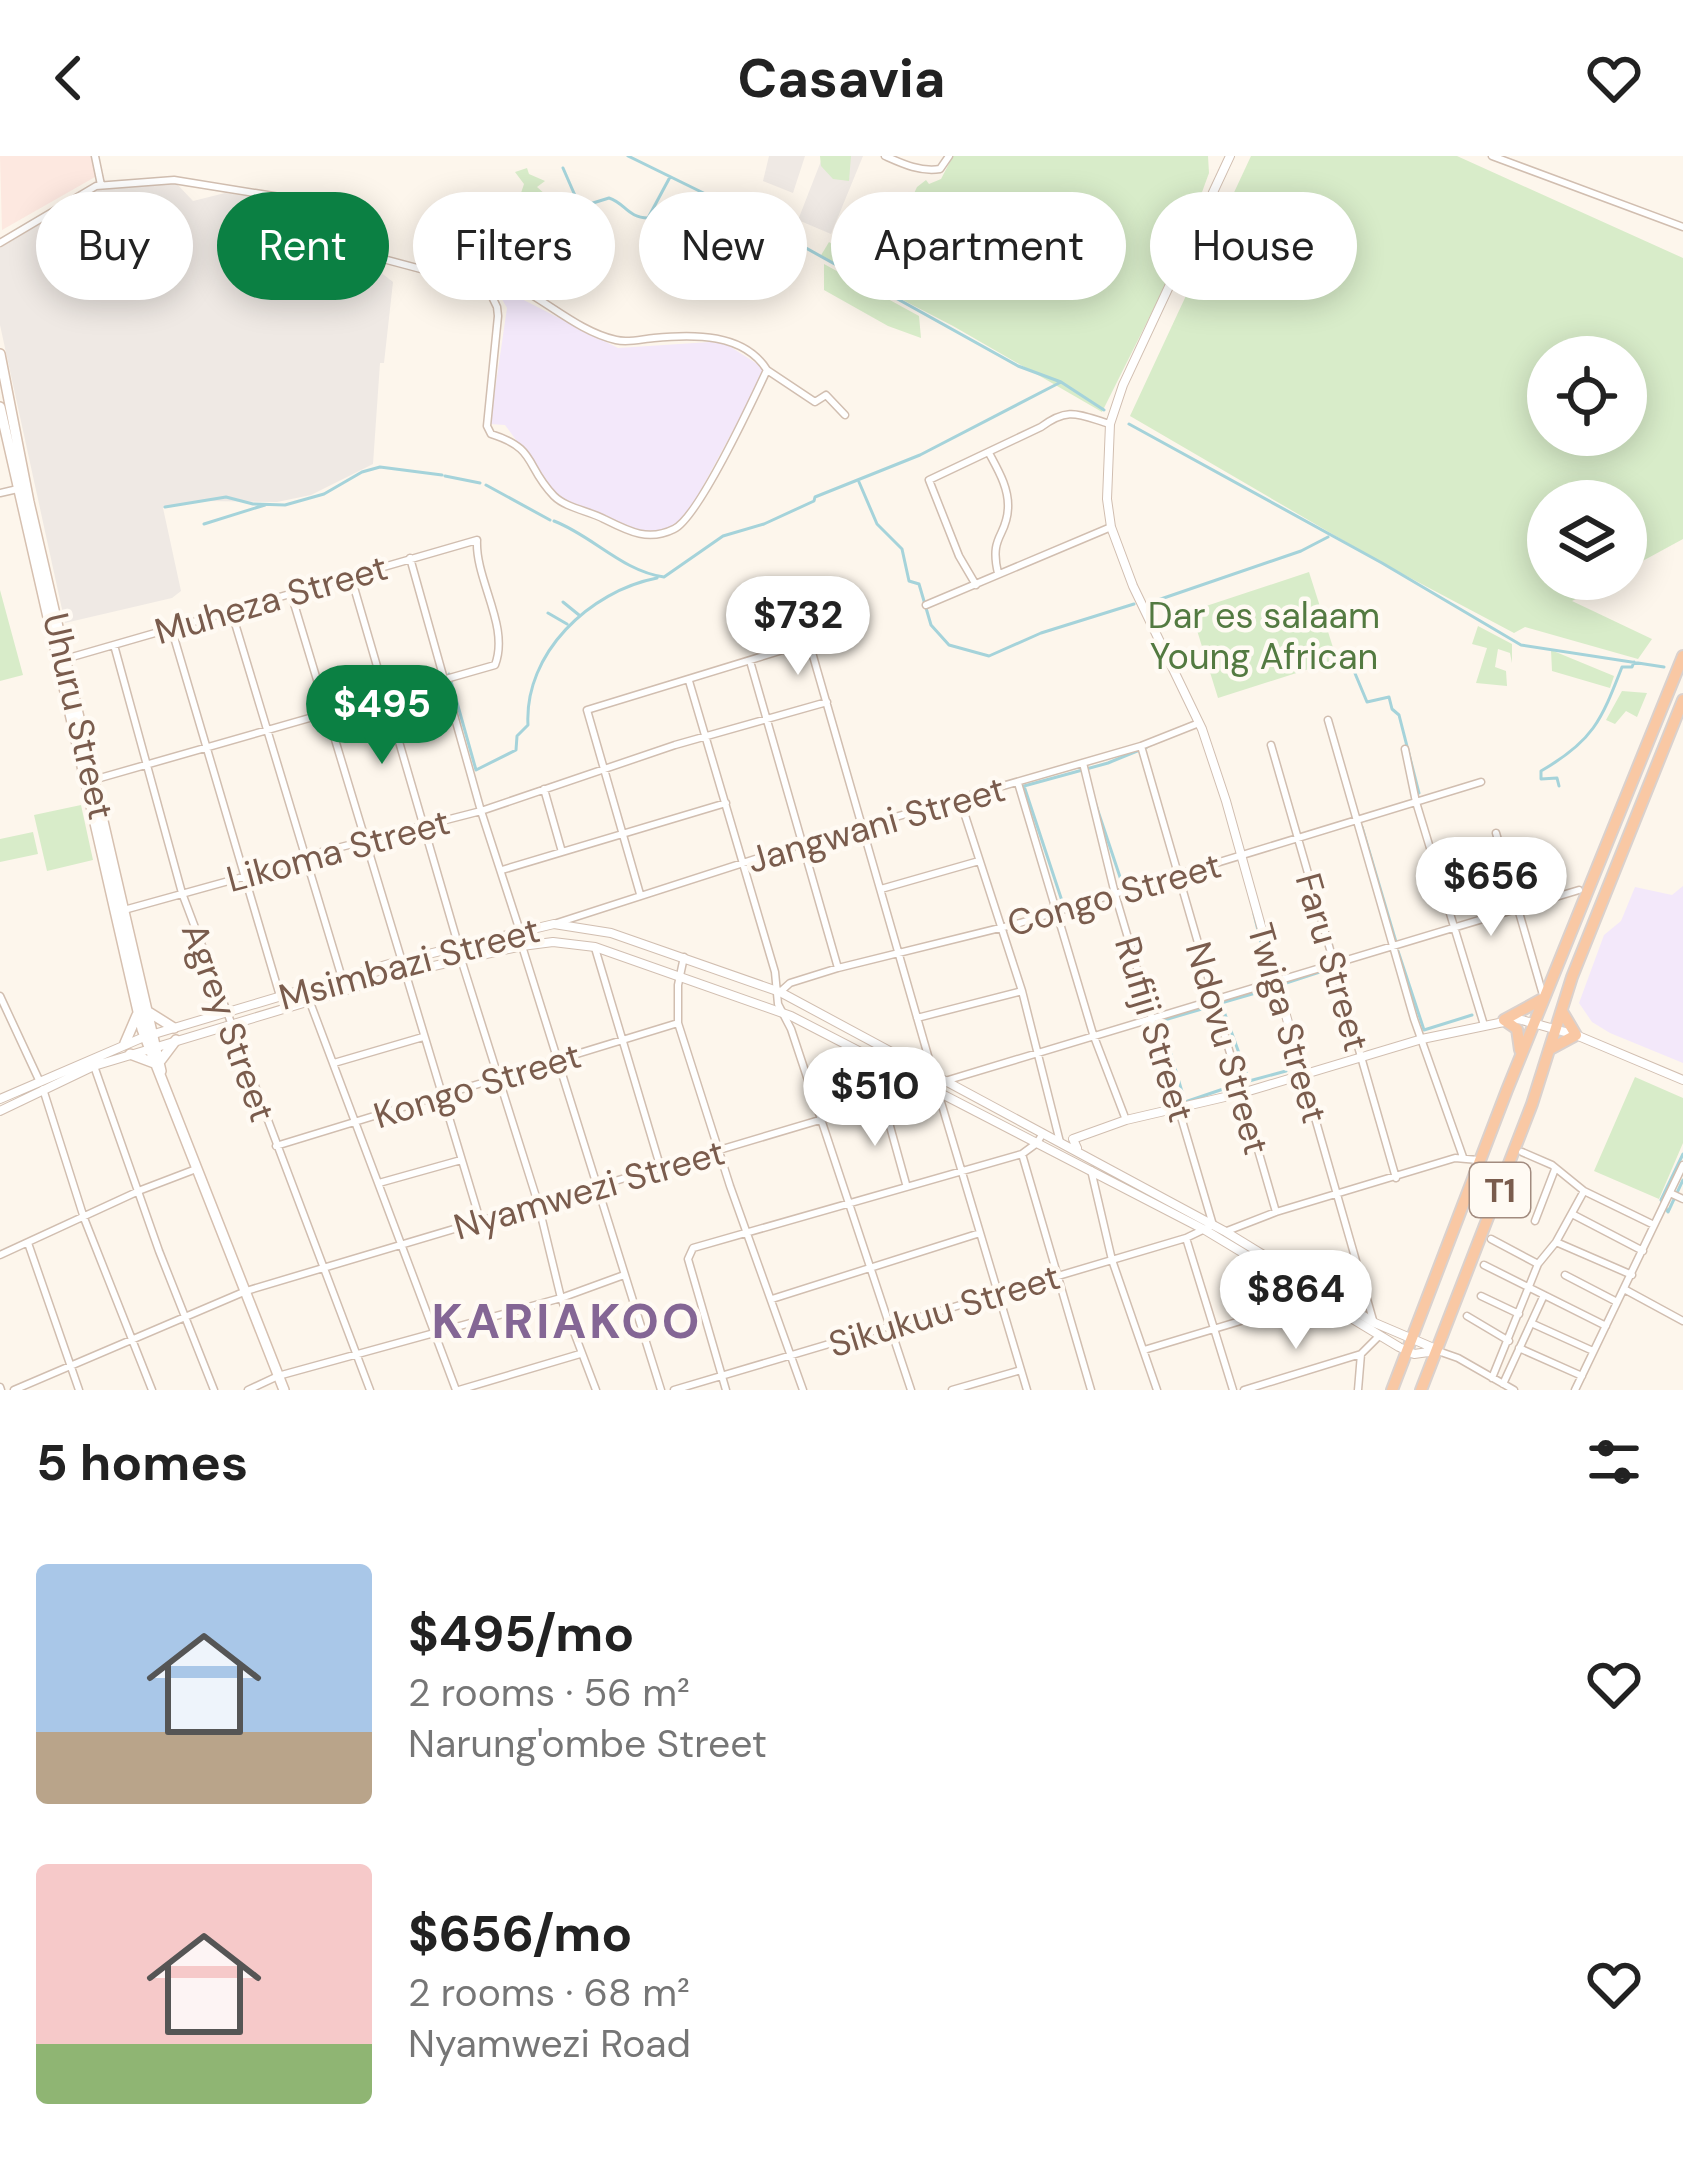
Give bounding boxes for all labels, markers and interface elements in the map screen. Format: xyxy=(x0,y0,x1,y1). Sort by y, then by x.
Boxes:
text: Casavia xyxy=(737,43,946,114)
icon: back xyxy=(36,45,102,111)
icon: heart xyxy=(1581,45,1647,111)
chip: Buy xyxy=(36,192,193,300)
chip: Rent xyxy=(217,192,389,300)
chip: Filters xyxy=(413,192,615,300)
chip: New xyxy=(639,192,807,300)
chip: Apartment xyxy=(831,192,1126,300)
chip: House xyxy=(1150,192,1357,300)
map controls xyxy=(1527,336,1647,600)
button: locate xyxy=(1527,336,1647,456)
button: layers xyxy=(1527,480,1647,600)
street label: Muheza Street xyxy=(149,544,393,655)
pin: $732 xyxy=(727,576,869,678)
text: $732 xyxy=(753,589,843,640)
park label: Dar es salaam Young African xyxy=(1148,592,1380,680)
street label: Uhuru Street xyxy=(32,608,125,824)
pin: $495 xyxy=(311,665,453,767)
text: $495 xyxy=(333,678,431,729)
street label: Jangwani Street xyxy=(742,765,1010,884)
street label: Likoma Street xyxy=(221,798,455,903)
pin: $656 xyxy=(1420,837,1562,939)
street label: Congo Street xyxy=(1002,842,1226,947)
text: $656 xyxy=(1443,850,1539,901)
street label: Faru Street xyxy=(1285,868,1380,1057)
street label: Msimbazi Street xyxy=(274,906,545,1021)
street label: Agrey Street xyxy=(171,916,286,1128)
street label: Twiga Street xyxy=(1237,918,1338,1128)
street label: Rufiji Street xyxy=(1104,931,1205,1127)
street label: Ndovu Street xyxy=(1175,936,1280,1160)
street label: Kongo Street xyxy=(368,1032,586,1139)
pin: $510 xyxy=(804,1047,946,1149)
text: $510 xyxy=(830,1060,920,1111)
street label: Nyamwezi Street xyxy=(448,1128,730,1251)
road number: T1 xyxy=(1470,1163,1530,1217)
pin: $864 xyxy=(1225,1250,1367,1352)
street label: Sikukuu Street xyxy=(823,1253,1065,1368)
text: $864 xyxy=(1247,1263,1345,1314)
district label: KARIAKOO xyxy=(432,1290,702,1353)
text: 5 homes xyxy=(36,1429,248,1496)
icon: filters xyxy=(1581,1429,1647,1495)
text: $495/mo xyxy=(408,1600,634,1667)
icon: home xyxy=(132,1612,276,1756)
icon: heart xyxy=(1581,1651,1647,1717)
text: 2 rooms · 56 m² xyxy=(408,1667,690,1718)
text: Narung'ombe Street xyxy=(408,1718,767,1769)
text: $656/mo xyxy=(408,1900,632,1967)
icon: home xyxy=(132,1912,276,2056)
icon: heart xyxy=(1581,1951,1647,2017)
text: 2 rooms · 68 m² xyxy=(408,1967,690,2018)
text: Nyamwezi Road xyxy=(408,2018,691,2069)

